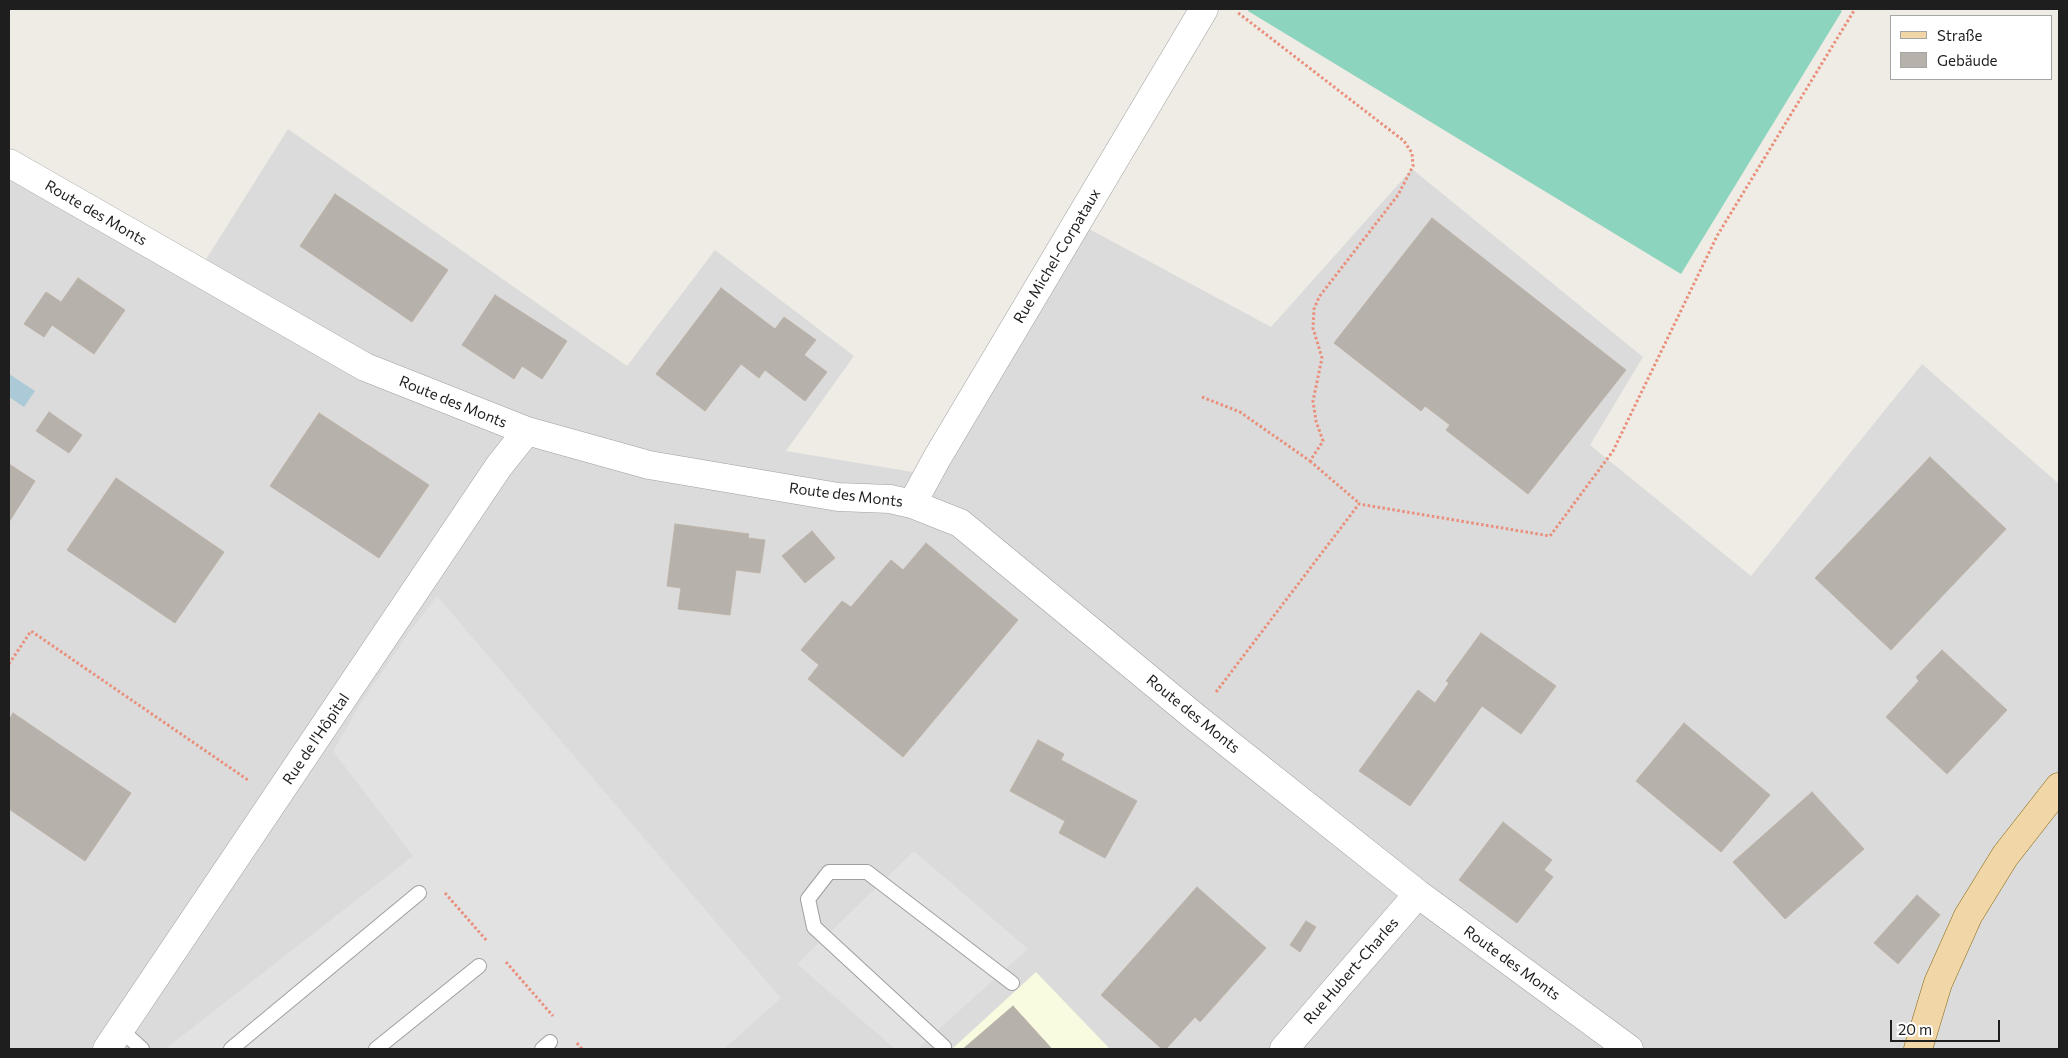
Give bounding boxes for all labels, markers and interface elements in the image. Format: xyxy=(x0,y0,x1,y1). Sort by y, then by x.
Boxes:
legend xyxy=(1890,15,2053,80)
text: Straße xyxy=(1937,26,1983,44)
text: Gebäude xyxy=(1937,51,1998,69)
street label: Route des Monts xyxy=(42,176,150,250)
street label: Rue Michel-Corpataux xyxy=(1010,185,1104,327)
street label: Route des Monts xyxy=(396,372,510,432)
street label: Route des Monts xyxy=(788,479,904,511)
street label: Route des Monts xyxy=(1143,671,1243,757)
street label: Rue de l'Hôpital xyxy=(279,690,353,788)
street label: Rue Hubert-Charles xyxy=(1300,914,1402,1028)
street label: Route des Monts xyxy=(1460,922,1564,1004)
scale bar xyxy=(1893,1010,2003,1042)
text: 20 m xyxy=(1898,1020,1932,1038)

